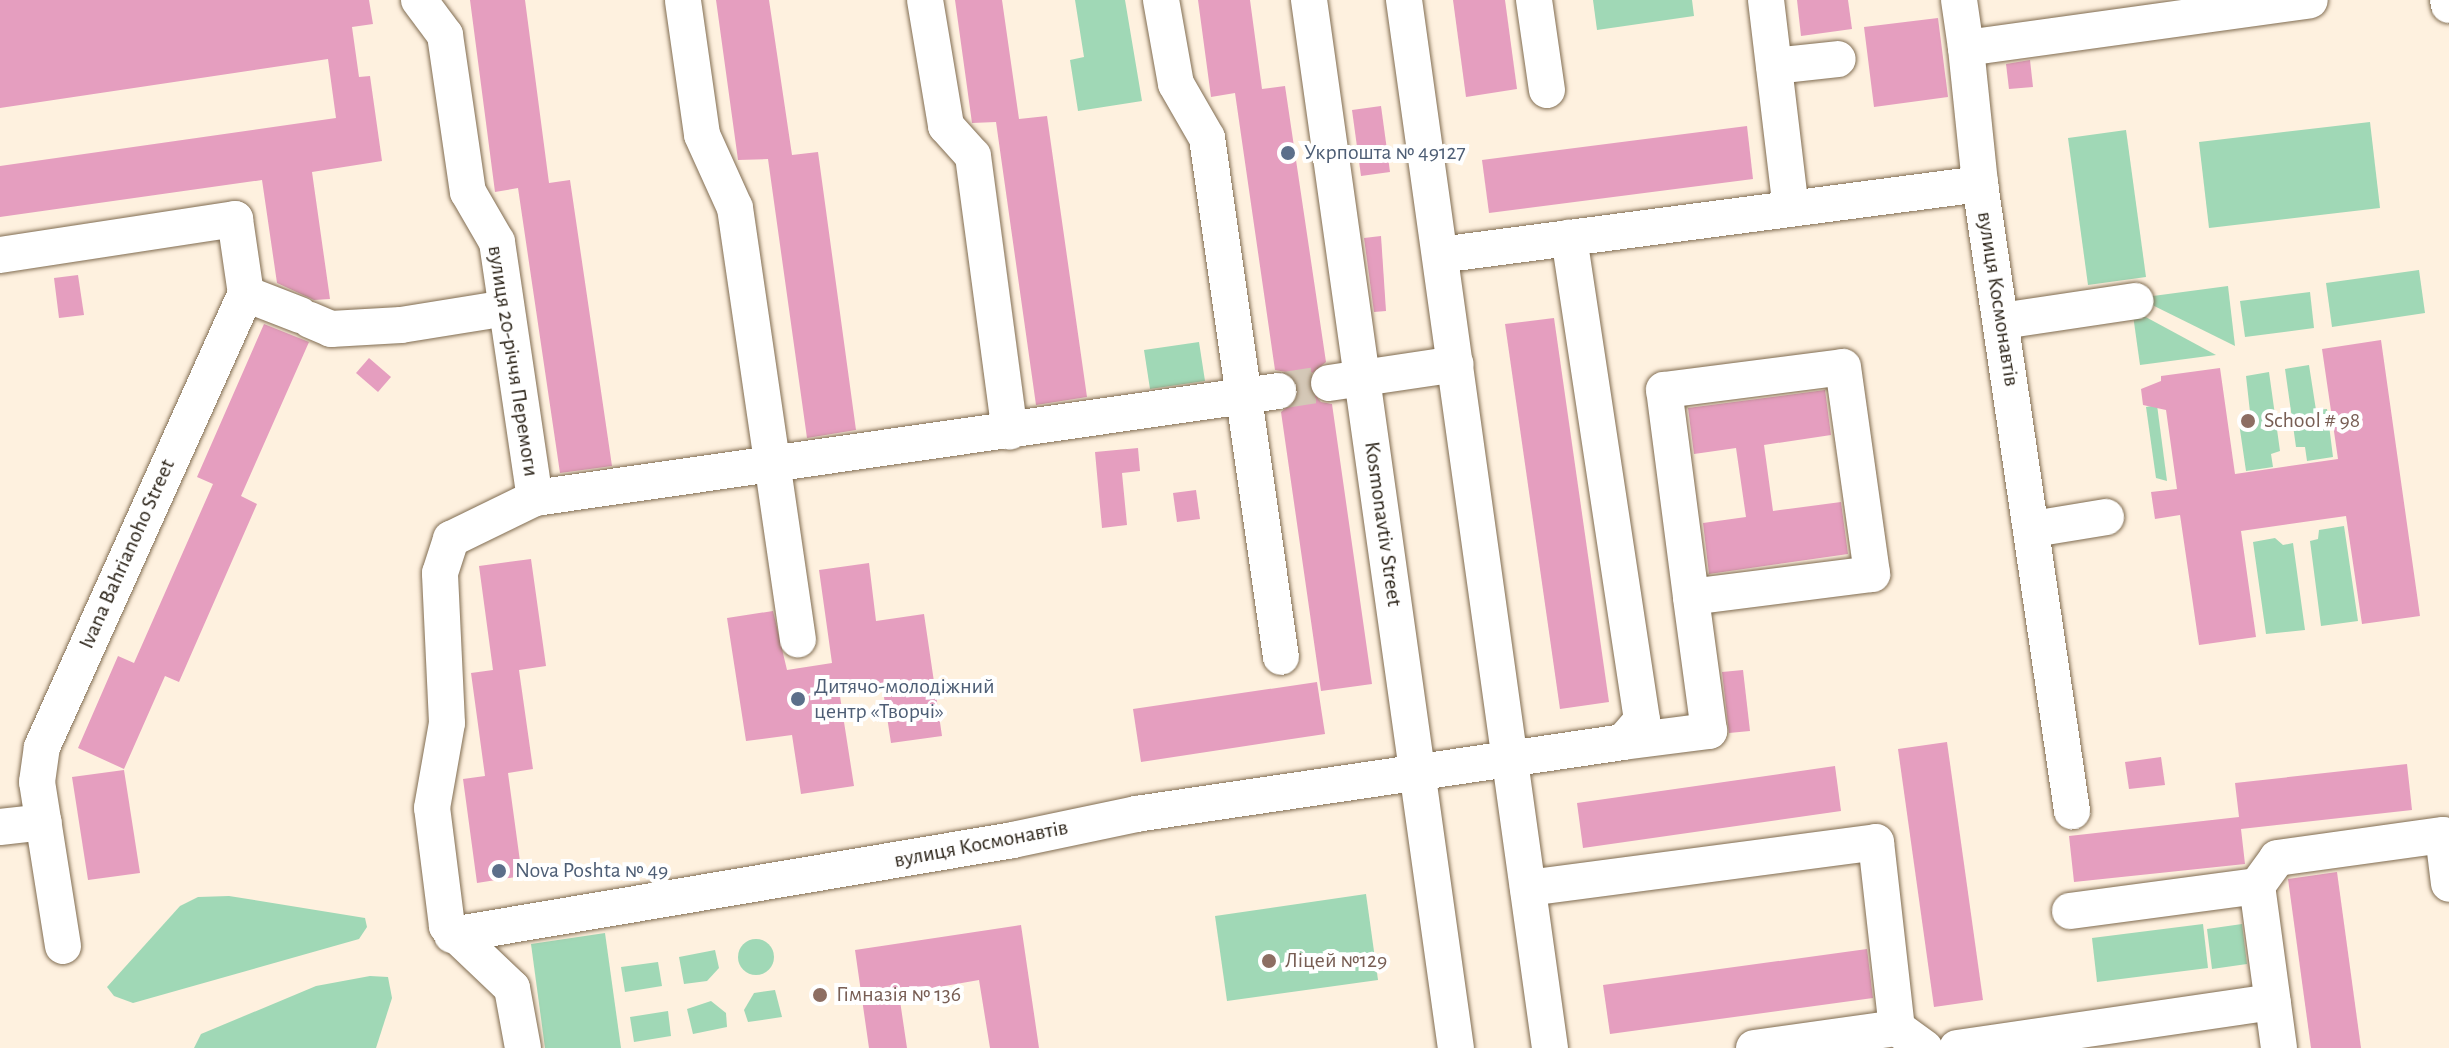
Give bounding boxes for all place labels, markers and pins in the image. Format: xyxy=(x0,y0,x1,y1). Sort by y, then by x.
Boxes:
place label: Укрпошта № 49127 xyxy=(1304,140,1466,166)
marker: Укрпошта № 49127 xyxy=(1279,144,1297,162)
place label: School # 98 xyxy=(2264,408,2360,434)
marker: School # 98 xyxy=(2239,412,2257,430)
place label: Дитячо-молодіжний центр «Творчі» xyxy=(814,673,995,724)
marker: Дитячо-молодіжний центр «Творчі» xyxy=(789,690,807,708)
place label: Nova Poshta № 49 xyxy=(515,858,668,884)
marker: Nova Poshta № 49 xyxy=(490,862,508,880)
place label: Ліцей №129 xyxy=(1285,948,1387,974)
marker: Ліцей №129 xyxy=(1260,952,1278,970)
place label: Гімназія № 136 xyxy=(836,982,961,1008)
marker: Гімназія № 136 xyxy=(811,986,829,1004)

